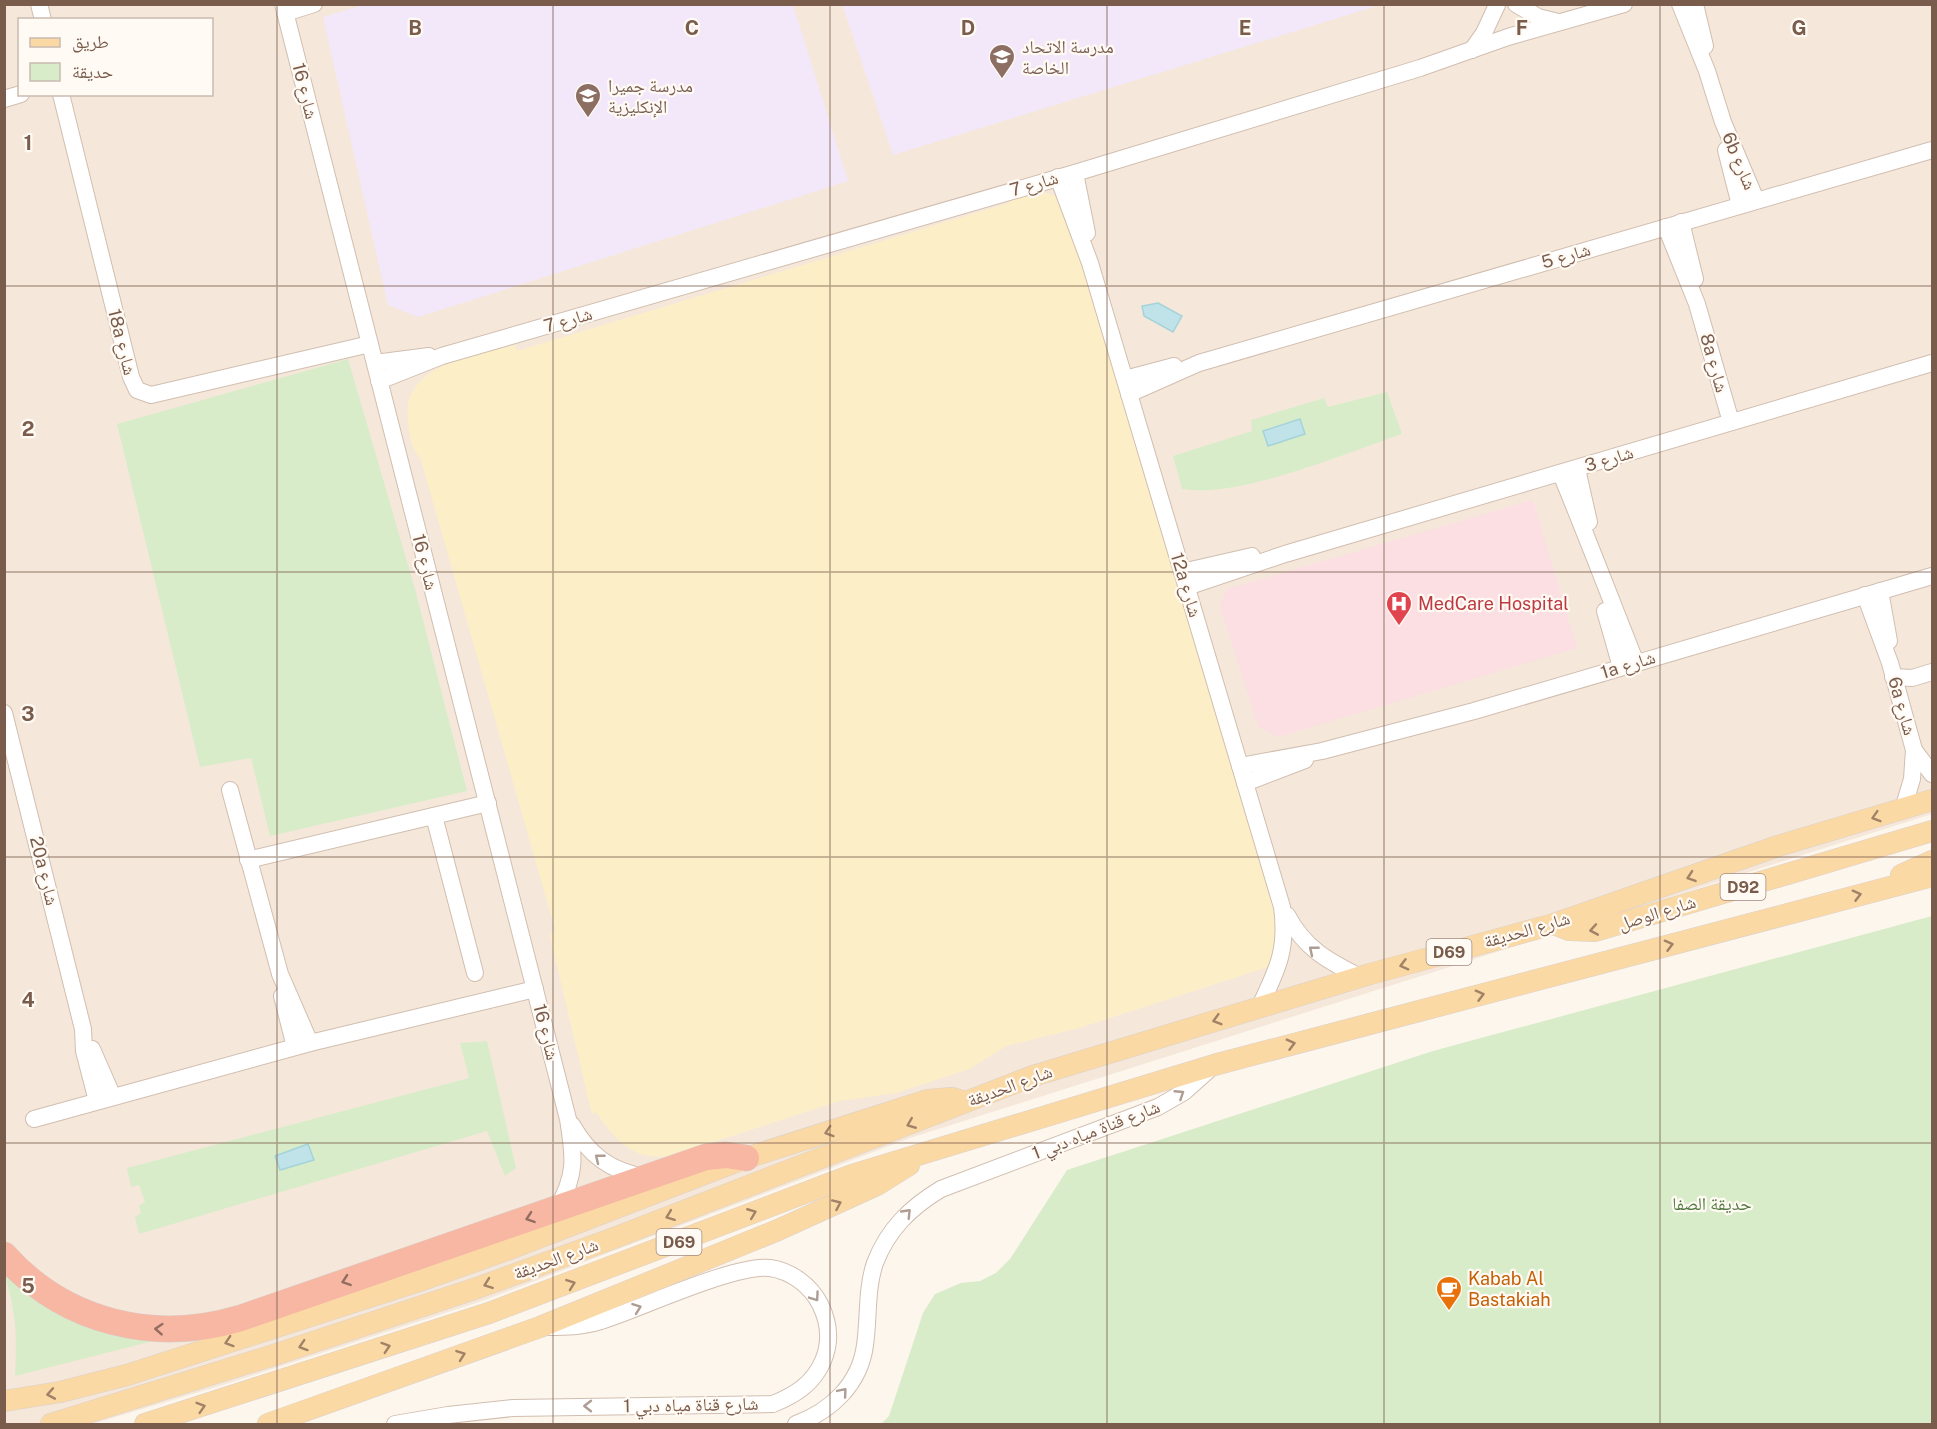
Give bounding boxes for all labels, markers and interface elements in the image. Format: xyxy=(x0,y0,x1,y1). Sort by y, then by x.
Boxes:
text: B xyxy=(408,16,422,40)
text: C xyxy=(685,16,699,40)
text: D xyxy=(961,16,975,40)
text: E xyxy=(1239,16,1251,40)
text: F xyxy=(1516,16,1528,40)
text: G xyxy=(1791,16,1807,40)
legend xyxy=(18,18,213,96)
text: طريق xyxy=(72,31,109,53)
place label: مدرسة الاتحاد الخاصة xyxy=(1022,36,1114,78)
school or university icon: مدرسة الاتحاد الخاصة xyxy=(987,42,1017,80)
text: حديقة xyxy=(72,61,113,82)
street label: شارع 16 xyxy=(287,61,323,121)
place label: مدرسة جميرا الإنكليزية xyxy=(608,75,693,118)
school or university icon: مدرسة جميرا الإنكليزية xyxy=(573,81,603,119)
street label: 6b شارع xyxy=(1717,129,1761,193)
text: 1 xyxy=(24,131,32,155)
street label: شارع 7 xyxy=(1007,167,1061,201)
street label: شارع 5 xyxy=(1539,239,1593,273)
street label: شارع 7 xyxy=(541,303,595,337)
street label: 18a شارع xyxy=(103,307,141,377)
street label: 8a شارع xyxy=(1695,331,1733,395)
text: 2 xyxy=(22,417,34,441)
street label: شارع 3 xyxy=(1582,441,1636,477)
street label: شارع 16 xyxy=(407,532,443,592)
street label: 12a شارع xyxy=(1166,550,1206,620)
hospital icon: MedCare Hospital xyxy=(1384,589,1414,627)
place label: MedCare Hospital xyxy=(1418,593,1569,614)
street label: 1a شارع xyxy=(1598,646,1658,684)
street label: 6a شارع xyxy=(1883,674,1921,738)
text: 3 xyxy=(21,702,35,726)
one-way arrow xyxy=(1872,810,1882,822)
street label: 20a شارع xyxy=(25,834,63,908)
one-way arrow xyxy=(1686,869,1697,882)
road number: D92 xyxy=(1720,874,1766,900)
one-way arrow xyxy=(1851,890,1862,902)
street label: شارع الوصل xyxy=(1616,891,1698,935)
street label: شارع الحديقة xyxy=(1481,907,1573,953)
one-way arrow xyxy=(1590,923,1600,936)
road number: D69 xyxy=(1426,939,1472,965)
one-way arrow xyxy=(1663,940,1673,953)
one-way arrow xyxy=(1309,947,1320,958)
one-way arrow xyxy=(1399,958,1410,970)
text: 4 xyxy=(21,988,35,1012)
one-way arrow xyxy=(1474,990,1485,1002)
street label: شارع 16 xyxy=(528,1002,564,1062)
one-way arrow xyxy=(1212,1013,1223,1025)
one-way arrow xyxy=(1286,1039,1296,1052)
street label: شارع الحديقة xyxy=(965,1061,1055,1111)
one-way arrow xyxy=(1173,1090,1184,1101)
street label: شارع قناة مياه دبي 1 xyxy=(1029,1096,1164,1168)
one-way arrow xyxy=(907,1117,917,1130)
one-way arrow xyxy=(824,1124,835,1137)
one-way arrow xyxy=(595,1155,606,1166)
park label: حديقة الصفا xyxy=(1672,1193,1752,1214)
one-way arrow xyxy=(830,1199,841,1211)
one-way arrow xyxy=(746,1208,757,1220)
one-way arrow xyxy=(666,1209,677,1221)
one-way arrow xyxy=(899,1210,910,1221)
one-way arrow xyxy=(525,1211,536,1223)
road number: D69 xyxy=(656,1229,702,1255)
street label: شارع الحديقة xyxy=(511,1234,601,1284)
place label: Kabab Al Bastakiah xyxy=(1468,1268,1551,1310)
text: 5 xyxy=(21,1274,35,1298)
one-way arrow xyxy=(341,1274,352,1287)
cafe icon: Kabab Al Bastakiah xyxy=(1434,1274,1464,1312)
one-way arrow xyxy=(483,1277,493,1290)
one-way arrow xyxy=(565,1278,575,1291)
one-way arrow xyxy=(808,1291,819,1302)
one-way arrow xyxy=(632,1303,642,1316)
one-way arrow xyxy=(154,1323,163,1336)
one-way arrow xyxy=(224,1335,235,1347)
one-way arrow xyxy=(298,1339,309,1351)
one-way arrow xyxy=(380,1342,391,1355)
one-way arrow xyxy=(455,1350,466,1363)
one-way arrow xyxy=(46,1387,56,1400)
one-way arrow xyxy=(836,1388,847,1399)
street label: شارع قناة مياه دبي 1 xyxy=(623,1393,759,1421)
one-way arrow xyxy=(584,1400,593,1412)
one-way arrow xyxy=(195,1402,206,1414)

